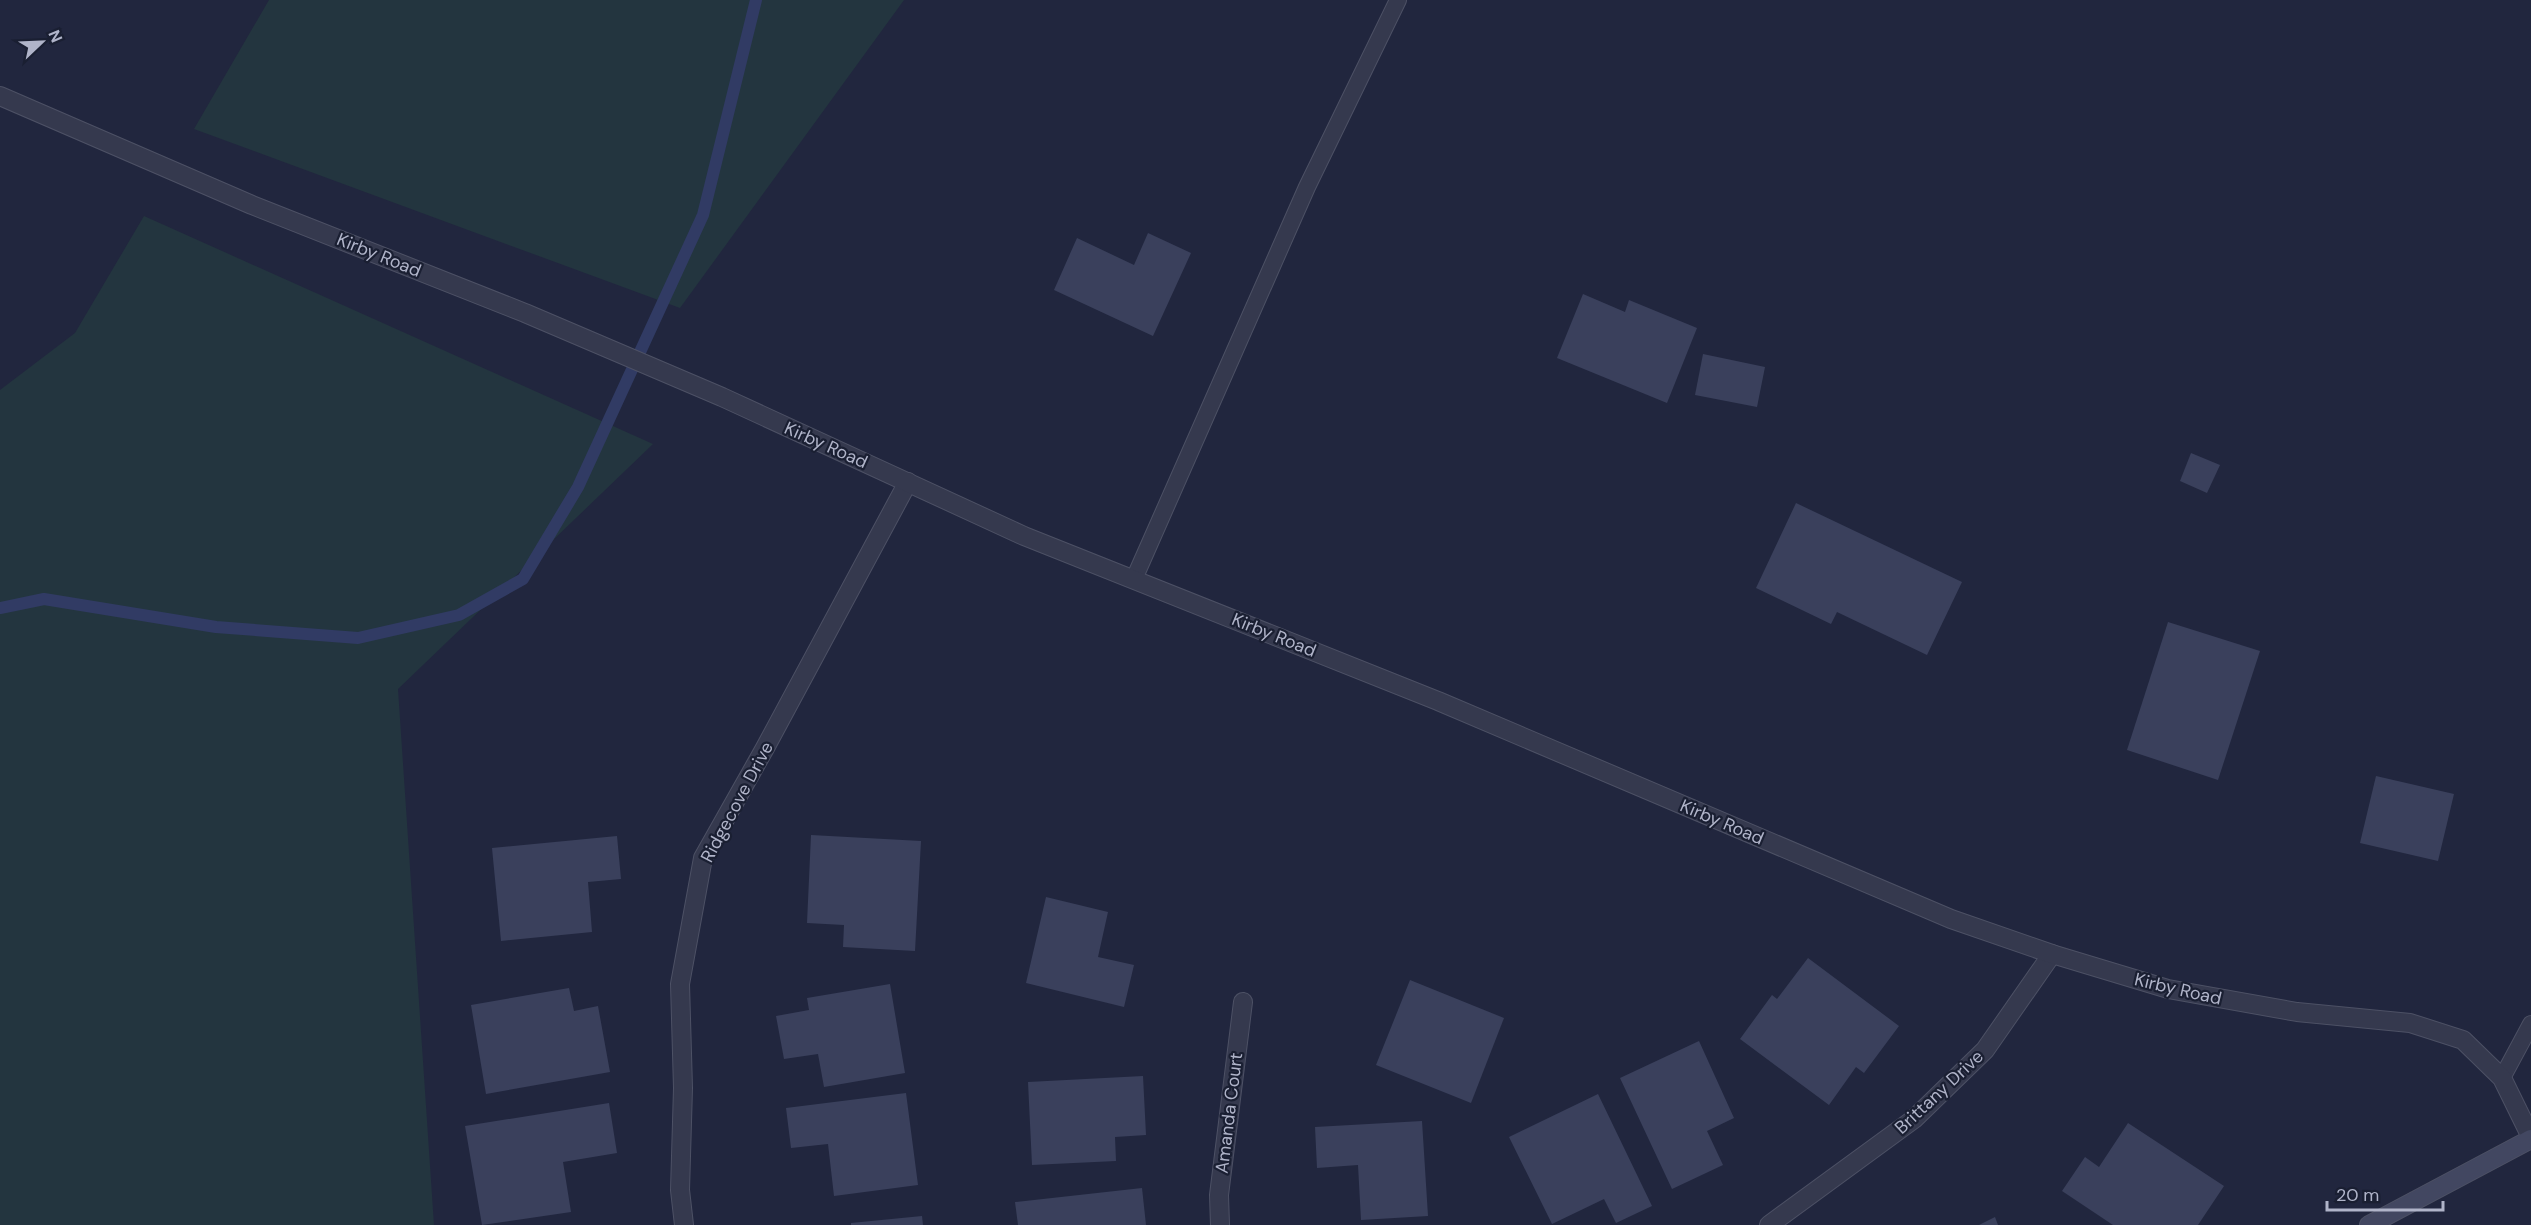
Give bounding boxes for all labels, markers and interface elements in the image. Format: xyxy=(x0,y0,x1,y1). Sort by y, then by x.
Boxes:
north arrow xyxy=(12,12,72,72)
text: N xyxy=(43,27,67,46)
street label: Kirby Road xyxy=(333,227,425,283)
street label: Kirby Road xyxy=(781,416,871,474)
street label: Kirby Road xyxy=(1228,607,1320,663)
street label: Ridgecove Drive xyxy=(695,737,779,867)
street label: Kirby Road xyxy=(1676,794,1768,850)
street label: Kirby Road xyxy=(2132,967,2224,1011)
street label: Brittany Drive xyxy=(1889,1045,1989,1139)
street label: Amanda Court xyxy=(1210,1051,1248,1175)
scale bar xyxy=(2327,1174,2442,1212)
text: 20 m xyxy=(2336,1183,2379,1207)

